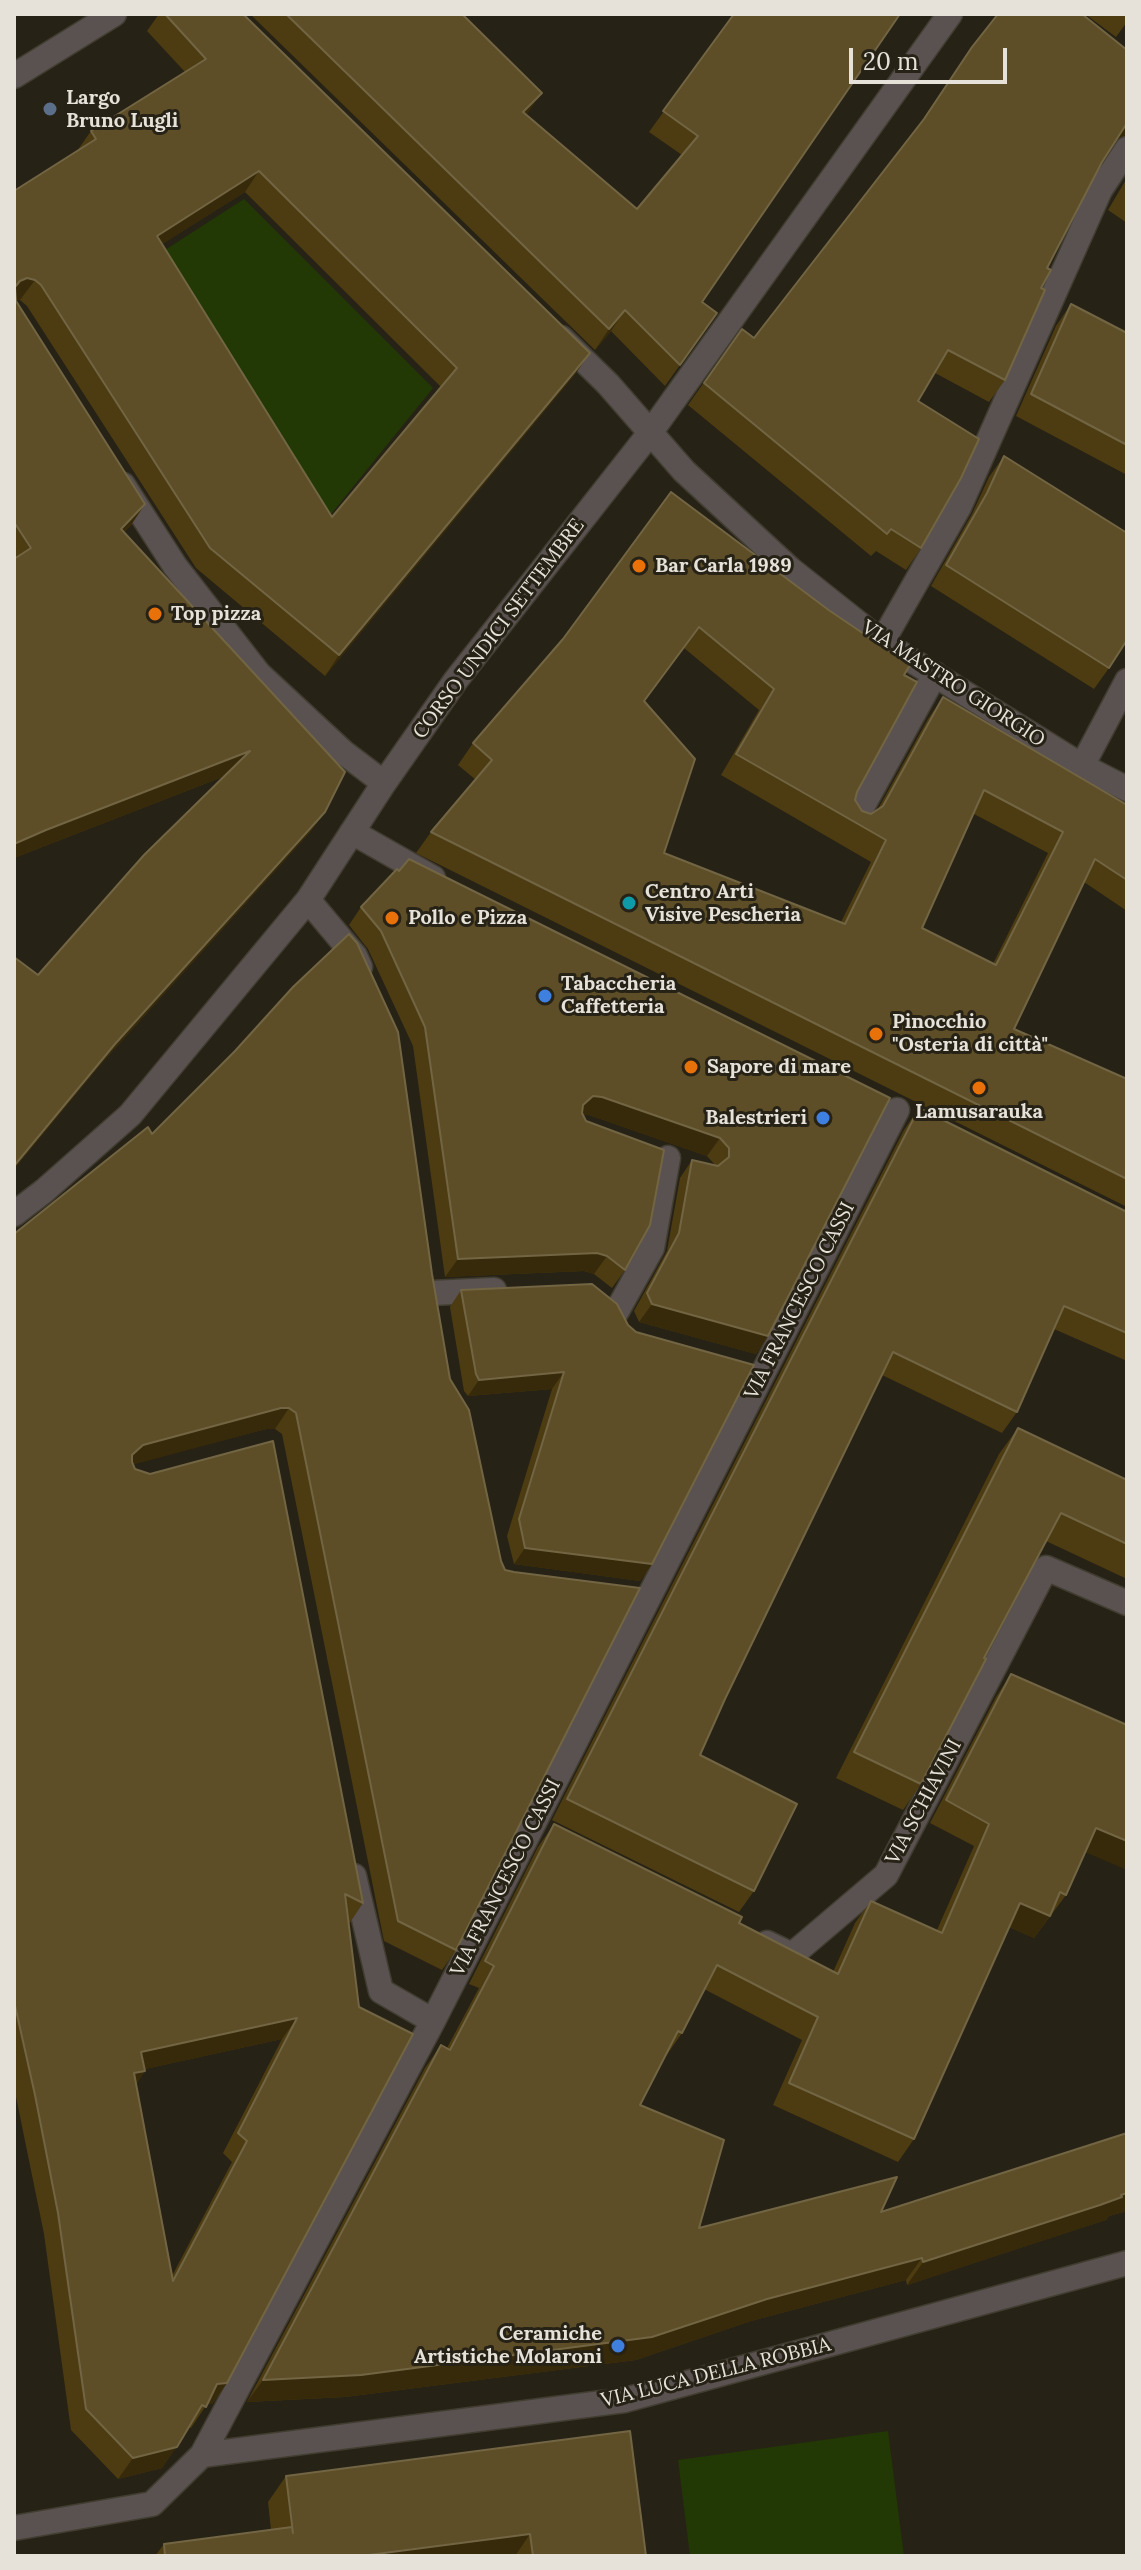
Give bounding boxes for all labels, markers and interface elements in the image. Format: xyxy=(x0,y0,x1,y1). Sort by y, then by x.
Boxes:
scale bar xyxy=(853,32,1011,82)
text: 20 m xyxy=(863,46,919,77)
place label: Largo Bruno Lugli xyxy=(66,86,178,133)
marker: Largo Bruno Lugli xyxy=(41,100,59,118)
street label: CORSO UNDICI SETTEMBRE xyxy=(408,514,590,744)
place label: Bar Carla 1989 xyxy=(655,554,792,578)
marker: Bar Carla 1989 xyxy=(630,557,648,575)
place label: Top pizza xyxy=(171,602,261,626)
marker: Top pizza xyxy=(146,605,164,623)
street label: VIA MASTRO GIORGIO xyxy=(857,616,1049,752)
place label: Centro Arti Visive Pescheria xyxy=(645,880,801,927)
marker: Centro Arti Visive Pescheria xyxy=(620,894,638,912)
place label: Pollo e Pizza xyxy=(408,906,527,930)
marker: Pollo e Pizza xyxy=(383,909,401,927)
place label: Tabaccheria Caffetteria xyxy=(561,972,676,1019)
marker: Tabaccheria Caffetteria xyxy=(536,987,554,1005)
place label: Pinocchio "Osteria di città" xyxy=(892,1010,1048,1057)
marker: Pinocchio "Osteria di città" xyxy=(867,1025,885,1043)
place label: Sapore di mare xyxy=(707,1055,851,1079)
marker: Sapore di mare xyxy=(682,1058,700,1076)
marker: Lamusarauka xyxy=(970,1079,988,1097)
place label: Lamusarauka xyxy=(915,1100,1043,1124)
place label: Balestrieri xyxy=(705,1106,807,1130)
marker: Balestrieri xyxy=(814,1109,832,1127)
street label: VIA FRANCESCO CASSI xyxy=(740,1198,860,1404)
street label: VIA SCHIAVINI xyxy=(881,1735,967,1869)
street label: VIA FRANCESCO CASSI xyxy=(446,1775,566,1981)
place label: Ceramiche Artistiche Molaroni xyxy=(414,2322,602,2369)
street label: VIA LUCA DELLA ROBBIA xyxy=(599,2333,833,2413)
marker: Ceramiche Artistiche Molaroni xyxy=(609,2337,627,2355)

